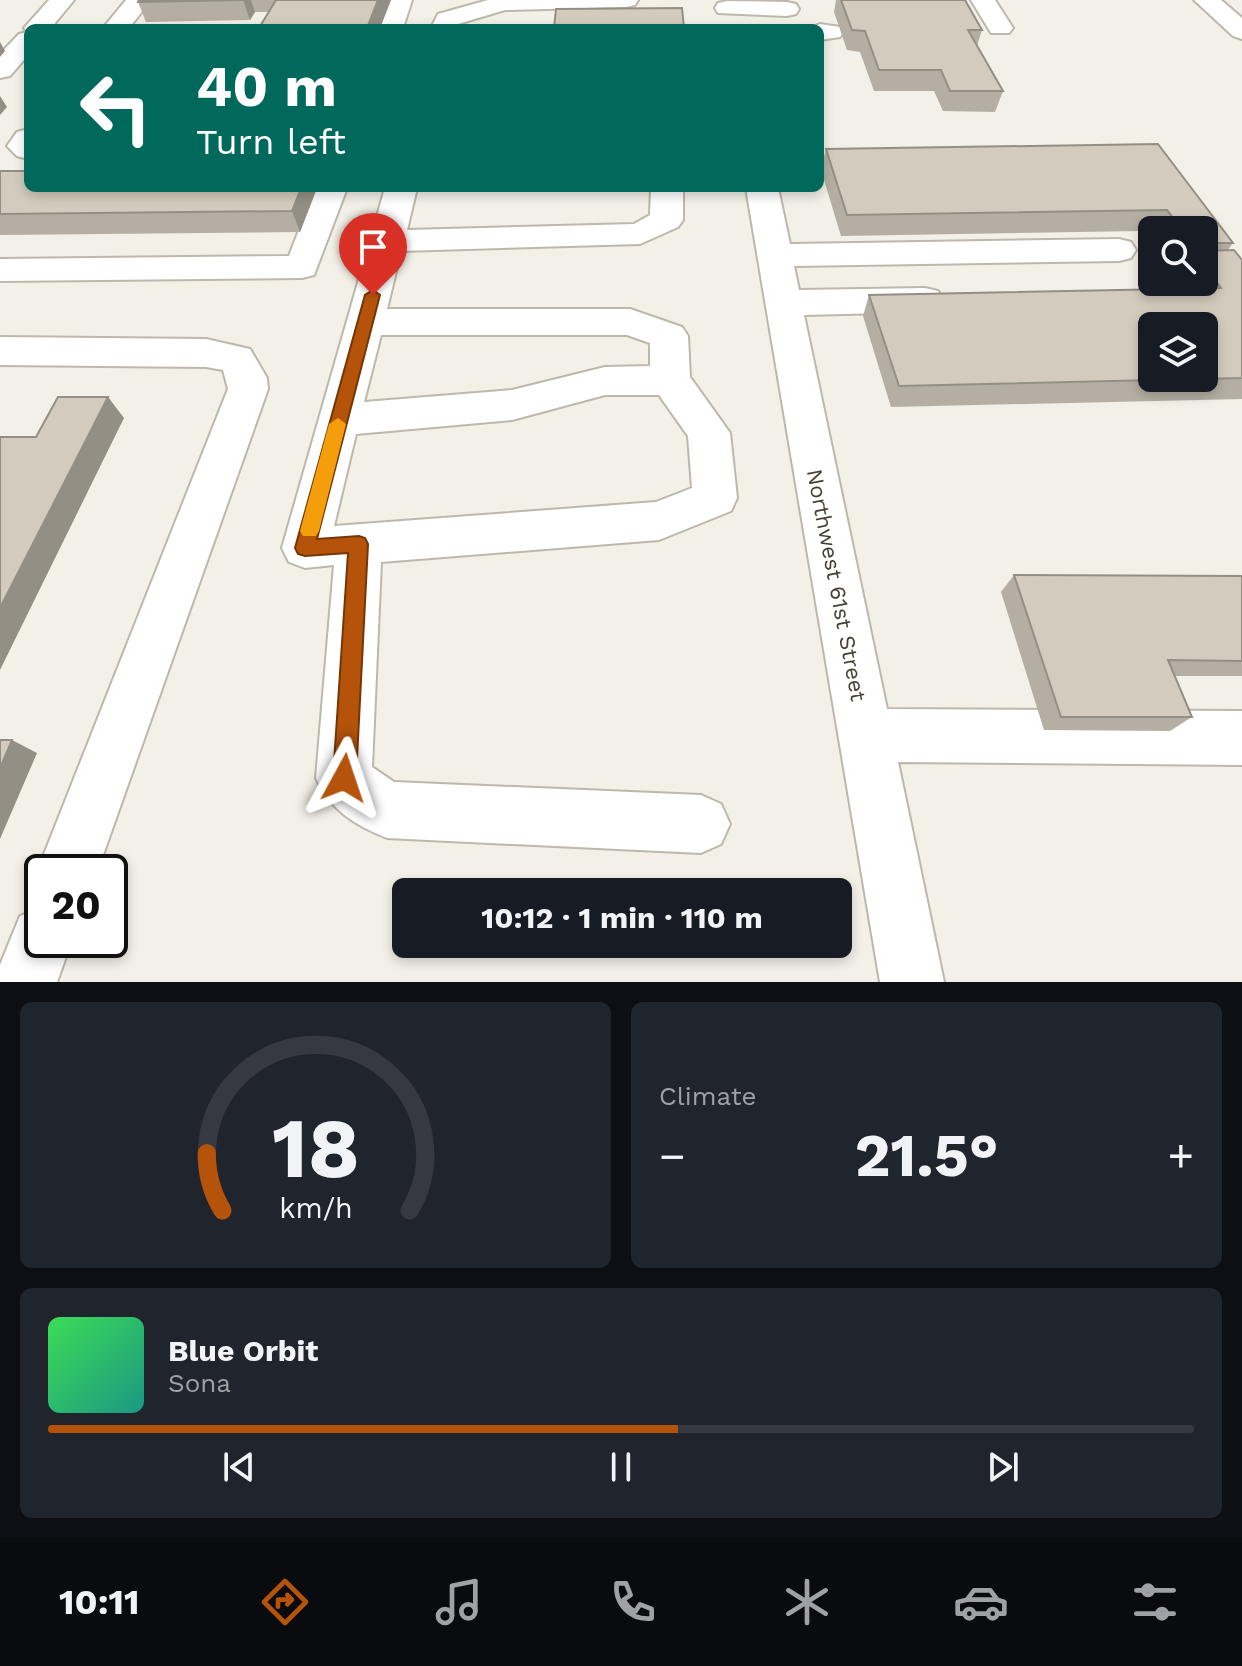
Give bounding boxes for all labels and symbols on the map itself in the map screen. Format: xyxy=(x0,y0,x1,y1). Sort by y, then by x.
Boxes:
pin xyxy=(339,213,407,295)
street label: Northwest 61st Street xyxy=(802,467,871,703)
position arrow xyxy=(302,736,386,820)
speed limit sign: 20 xyxy=(24,854,128,958)

